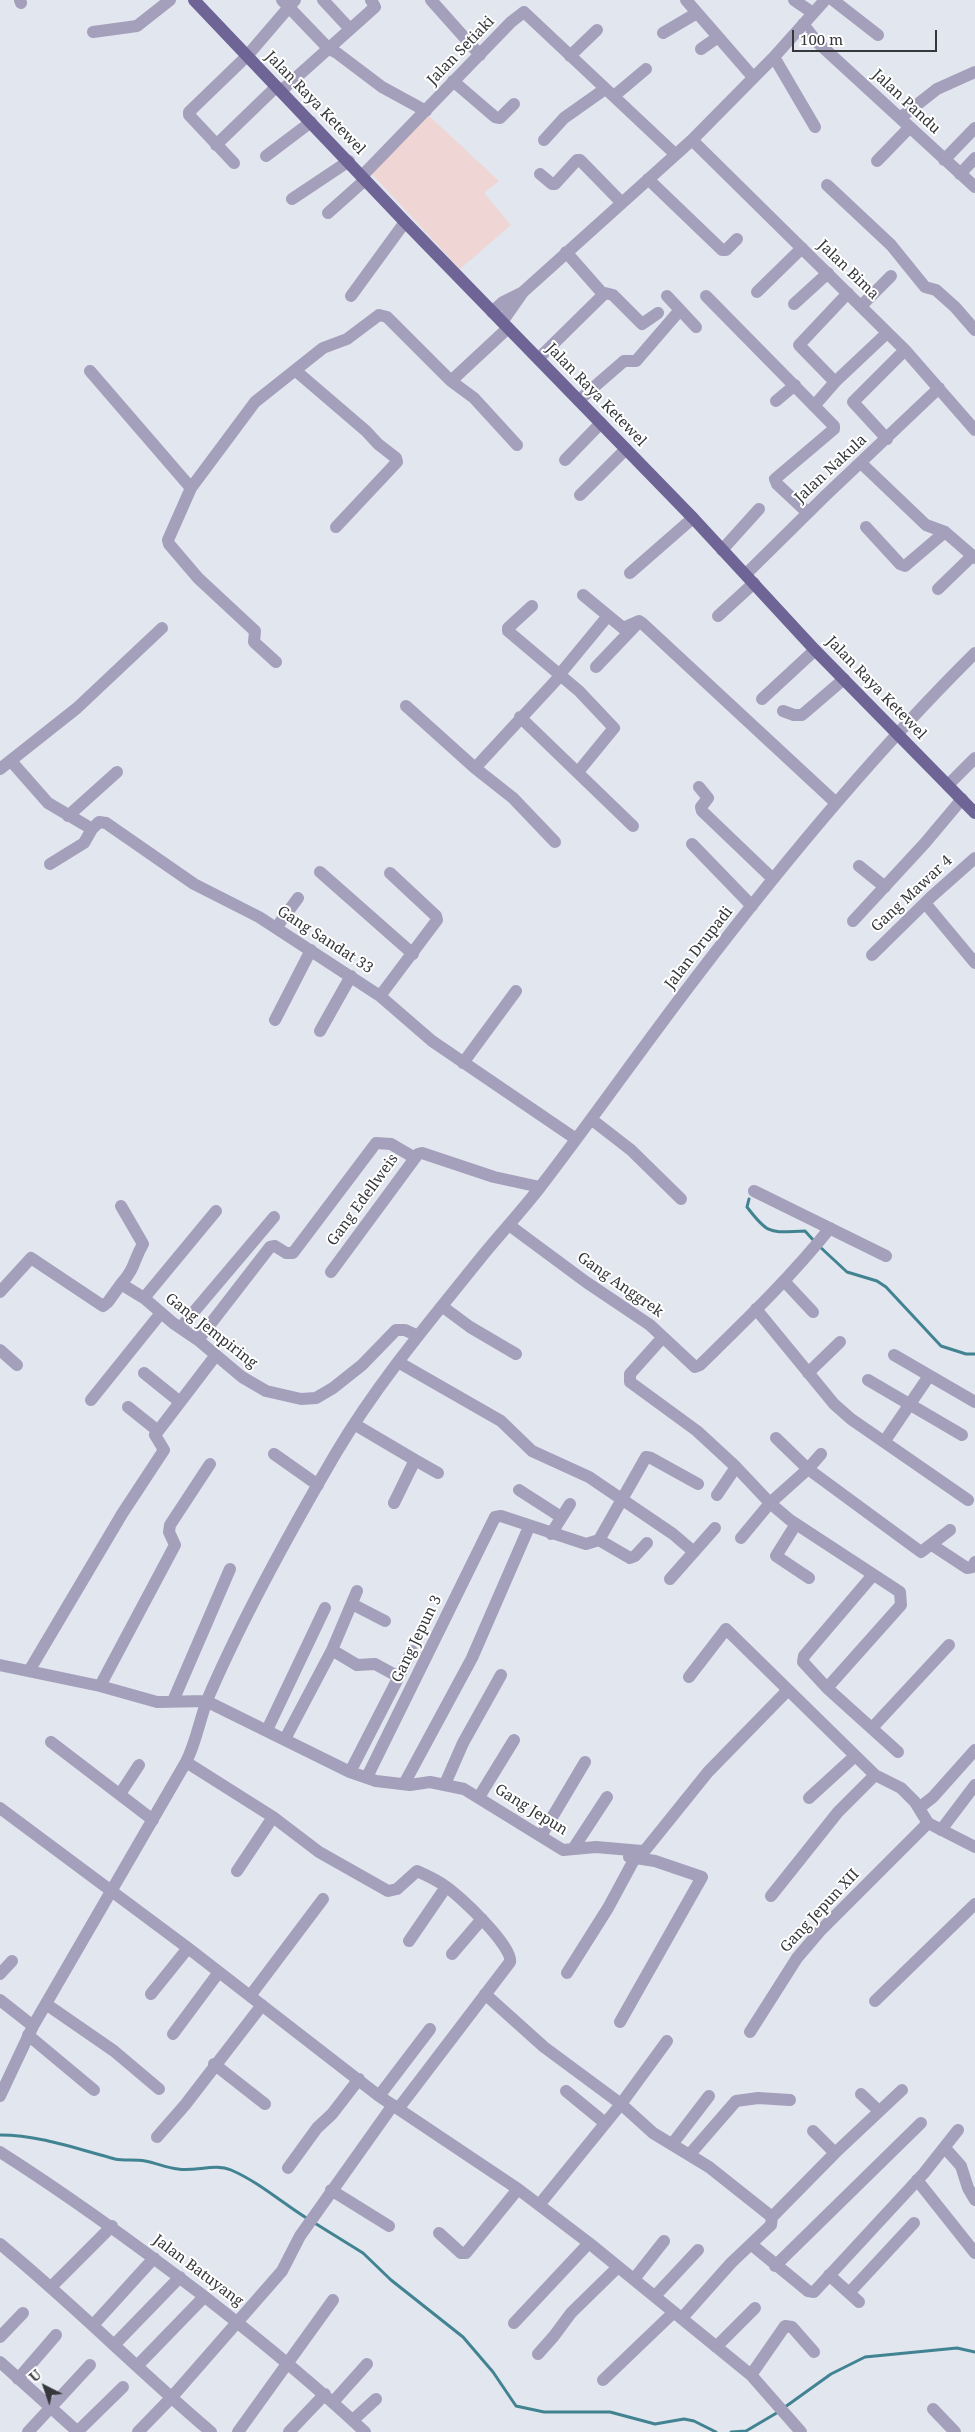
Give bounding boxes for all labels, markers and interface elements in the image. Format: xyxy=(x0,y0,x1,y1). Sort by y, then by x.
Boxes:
street label: Jalan Setiaki xyxy=(424,13,498,89)
scale bar xyxy=(795,20,940,52)
text: 100 m xyxy=(800,29,843,49)
street label: Jalan Raya Ketewel xyxy=(261,48,369,158)
street label: Jalan Pandu xyxy=(868,66,944,138)
street label: Jalan Bima xyxy=(814,237,882,303)
street label: Jalan Raya Ketewel xyxy=(542,340,650,450)
street label: Jalan Nakula xyxy=(791,431,871,507)
street label: Jalan Raya Ketewel xyxy=(822,633,930,743)
street label: Gang Mawar 4 xyxy=(868,852,956,936)
street label: Gang Sandat 33 xyxy=(274,902,376,978)
street label: Jalan Drupadi xyxy=(661,903,737,993)
street label: Gang Edellweis xyxy=(324,1151,402,1249)
street label: Gang Anggrek xyxy=(573,1249,667,1321)
street label: Gang Jempiring xyxy=(161,1289,261,1373)
street label: Gang Jepun 3 xyxy=(388,1592,446,1686)
street label: Gang Jepun xyxy=(491,1780,571,1840)
street label: Gang Jepun XII xyxy=(777,1866,863,1956)
street label: Jalan Batuyang xyxy=(149,2231,247,2311)
north arrow xyxy=(20,2362,70,2412)
text: U xyxy=(25,2365,45,2386)

